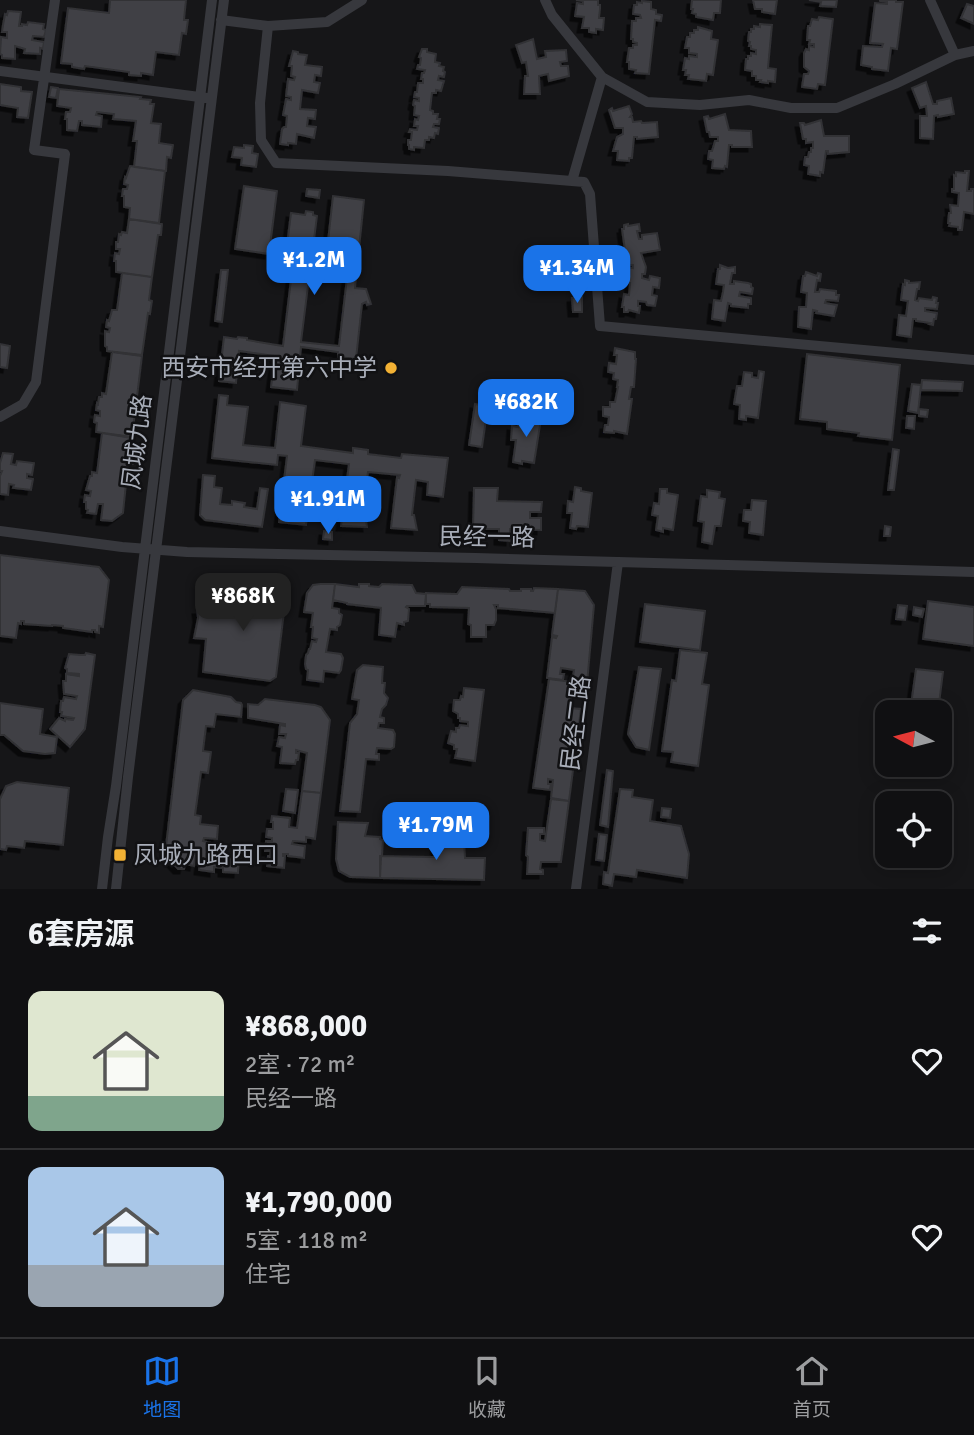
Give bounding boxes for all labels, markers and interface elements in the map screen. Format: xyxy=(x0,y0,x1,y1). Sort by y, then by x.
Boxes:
pin: ¥1.2M xyxy=(265,238,363,297)
text: ¥1.2M xyxy=(282,245,346,274)
pin: ¥1.34M xyxy=(520,246,634,305)
text: ¥1.34M xyxy=(539,253,615,282)
place label: 西安市经开第六中学 xyxy=(161,353,377,383)
marker: 西安市经开第六中学 xyxy=(383,360,399,376)
pin: ¥682K xyxy=(477,380,575,439)
text: ¥682K xyxy=(494,387,558,416)
street label: 凤城九路 xyxy=(116,393,158,491)
pin: ¥1.91M xyxy=(271,476,385,536)
text: ¥1.91M xyxy=(290,484,366,513)
street label: 民经一路 xyxy=(439,521,535,553)
pin: ¥868K xyxy=(194,574,292,633)
text: ¥868K xyxy=(211,581,275,610)
street label: 民经二路 xyxy=(555,674,597,772)
north arrow xyxy=(875,700,952,777)
map controls xyxy=(875,700,952,868)
button: locate xyxy=(875,791,952,868)
pin: ¥1.79M xyxy=(379,802,493,862)
text: ¥1.79M xyxy=(398,810,474,839)
place label: 凤城九路西口 xyxy=(134,840,278,870)
marker: 凤城九路西口 xyxy=(112,847,128,863)
icon: filters xyxy=(908,912,946,950)
text: 6套房源 xyxy=(28,916,134,953)
text: ¥868,000 xyxy=(245,1008,367,1045)
icon: home xyxy=(84,1019,168,1103)
icon: heart xyxy=(908,1042,946,1080)
text: 2室 · 72 m² xyxy=(245,1050,355,1079)
text: 民经一路 xyxy=(245,1084,337,1113)
text: ¥1,790,000 xyxy=(245,1184,392,1221)
icon: home xyxy=(84,1195,168,1279)
icon: heart xyxy=(908,1218,946,1256)
text: 5室 · 118 m² xyxy=(245,1226,368,1255)
text: 住宅 xyxy=(245,1260,291,1289)
tab: 地图 xyxy=(143,1352,181,1422)
tab: 收藏 xyxy=(468,1352,506,1422)
tab: 首页 xyxy=(793,1352,831,1422)

